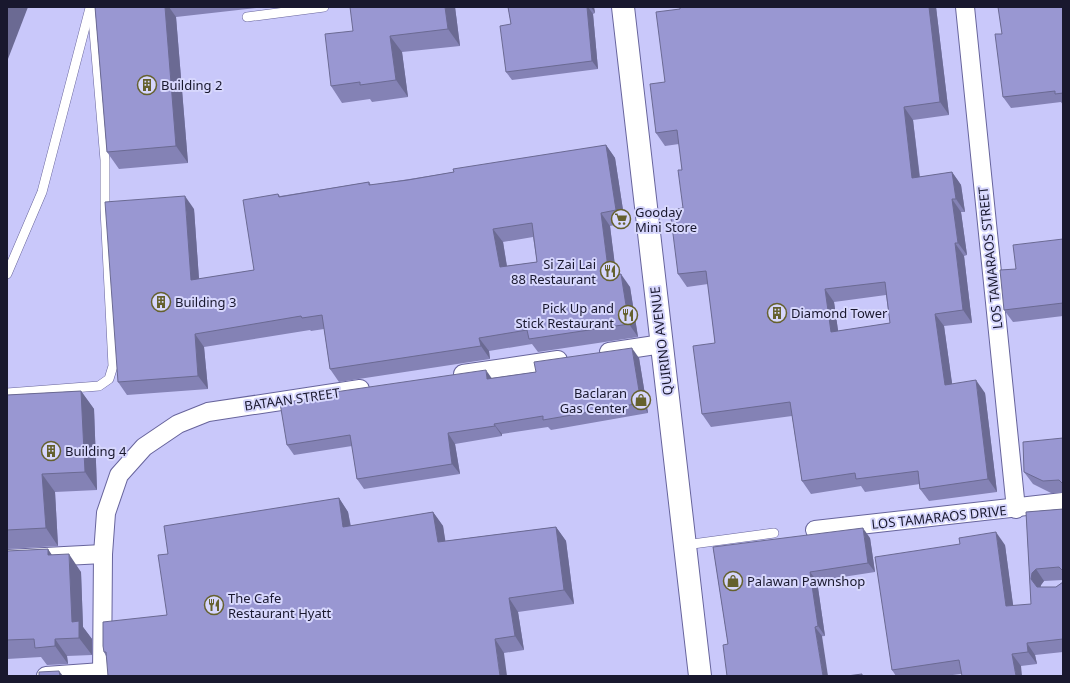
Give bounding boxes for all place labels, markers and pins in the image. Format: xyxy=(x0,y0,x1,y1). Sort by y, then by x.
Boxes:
building icon: Building 2 xyxy=(136,74,158,96)
place label: Building 2 xyxy=(161,76,222,94)
place label: Gooday Mini Store xyxy=(635,203,697,236)
supermarket icon: Gooday Mini Store xyxy=(610,208,632,230)
place label: Si Zai Lai 88 Restaurant xyxy=(511,255,596,288)
restaurant icon: Si Zai Lai 88 Restaurant xyxy=(599,260,621,282)
building icon: Building 3 xyxy=(150,291,172,313)
place label: Building 3 xyxy=(175,293,236,311)
place label: Pick Up and Stick Restaurant xyxy=(515,299,614,332)
building icon: Diamond Tower xyxy=(766,302,788,324)
restaurant icon: Pick Up and Stick Restaurant xyxy=(617,304,639,326)
place label: Diamond Tower xyxy=(791,304,888,322)
place label: Baclaran Gas Center xyxy=(560,384,628,417)
shop icon: Baclaran Gas Center xyxy=(630,389,652,411)
building icon: Building 4 xyxy=(40,440,62,462)
place label: Building 4 xyxy=(65,442,127,460)
shop icon: Palawan Pawnshop xyxy=(722,570,744,592)
place label: Palawan Pawnshop xyxy=(747,572,865,590)
place label: The Cafe Restaurant Hyatt xyxy=(228,589,331,622)
restaurant icon: The Cafe Restaurant Hyatt xyxy=(203,594,225,616)

